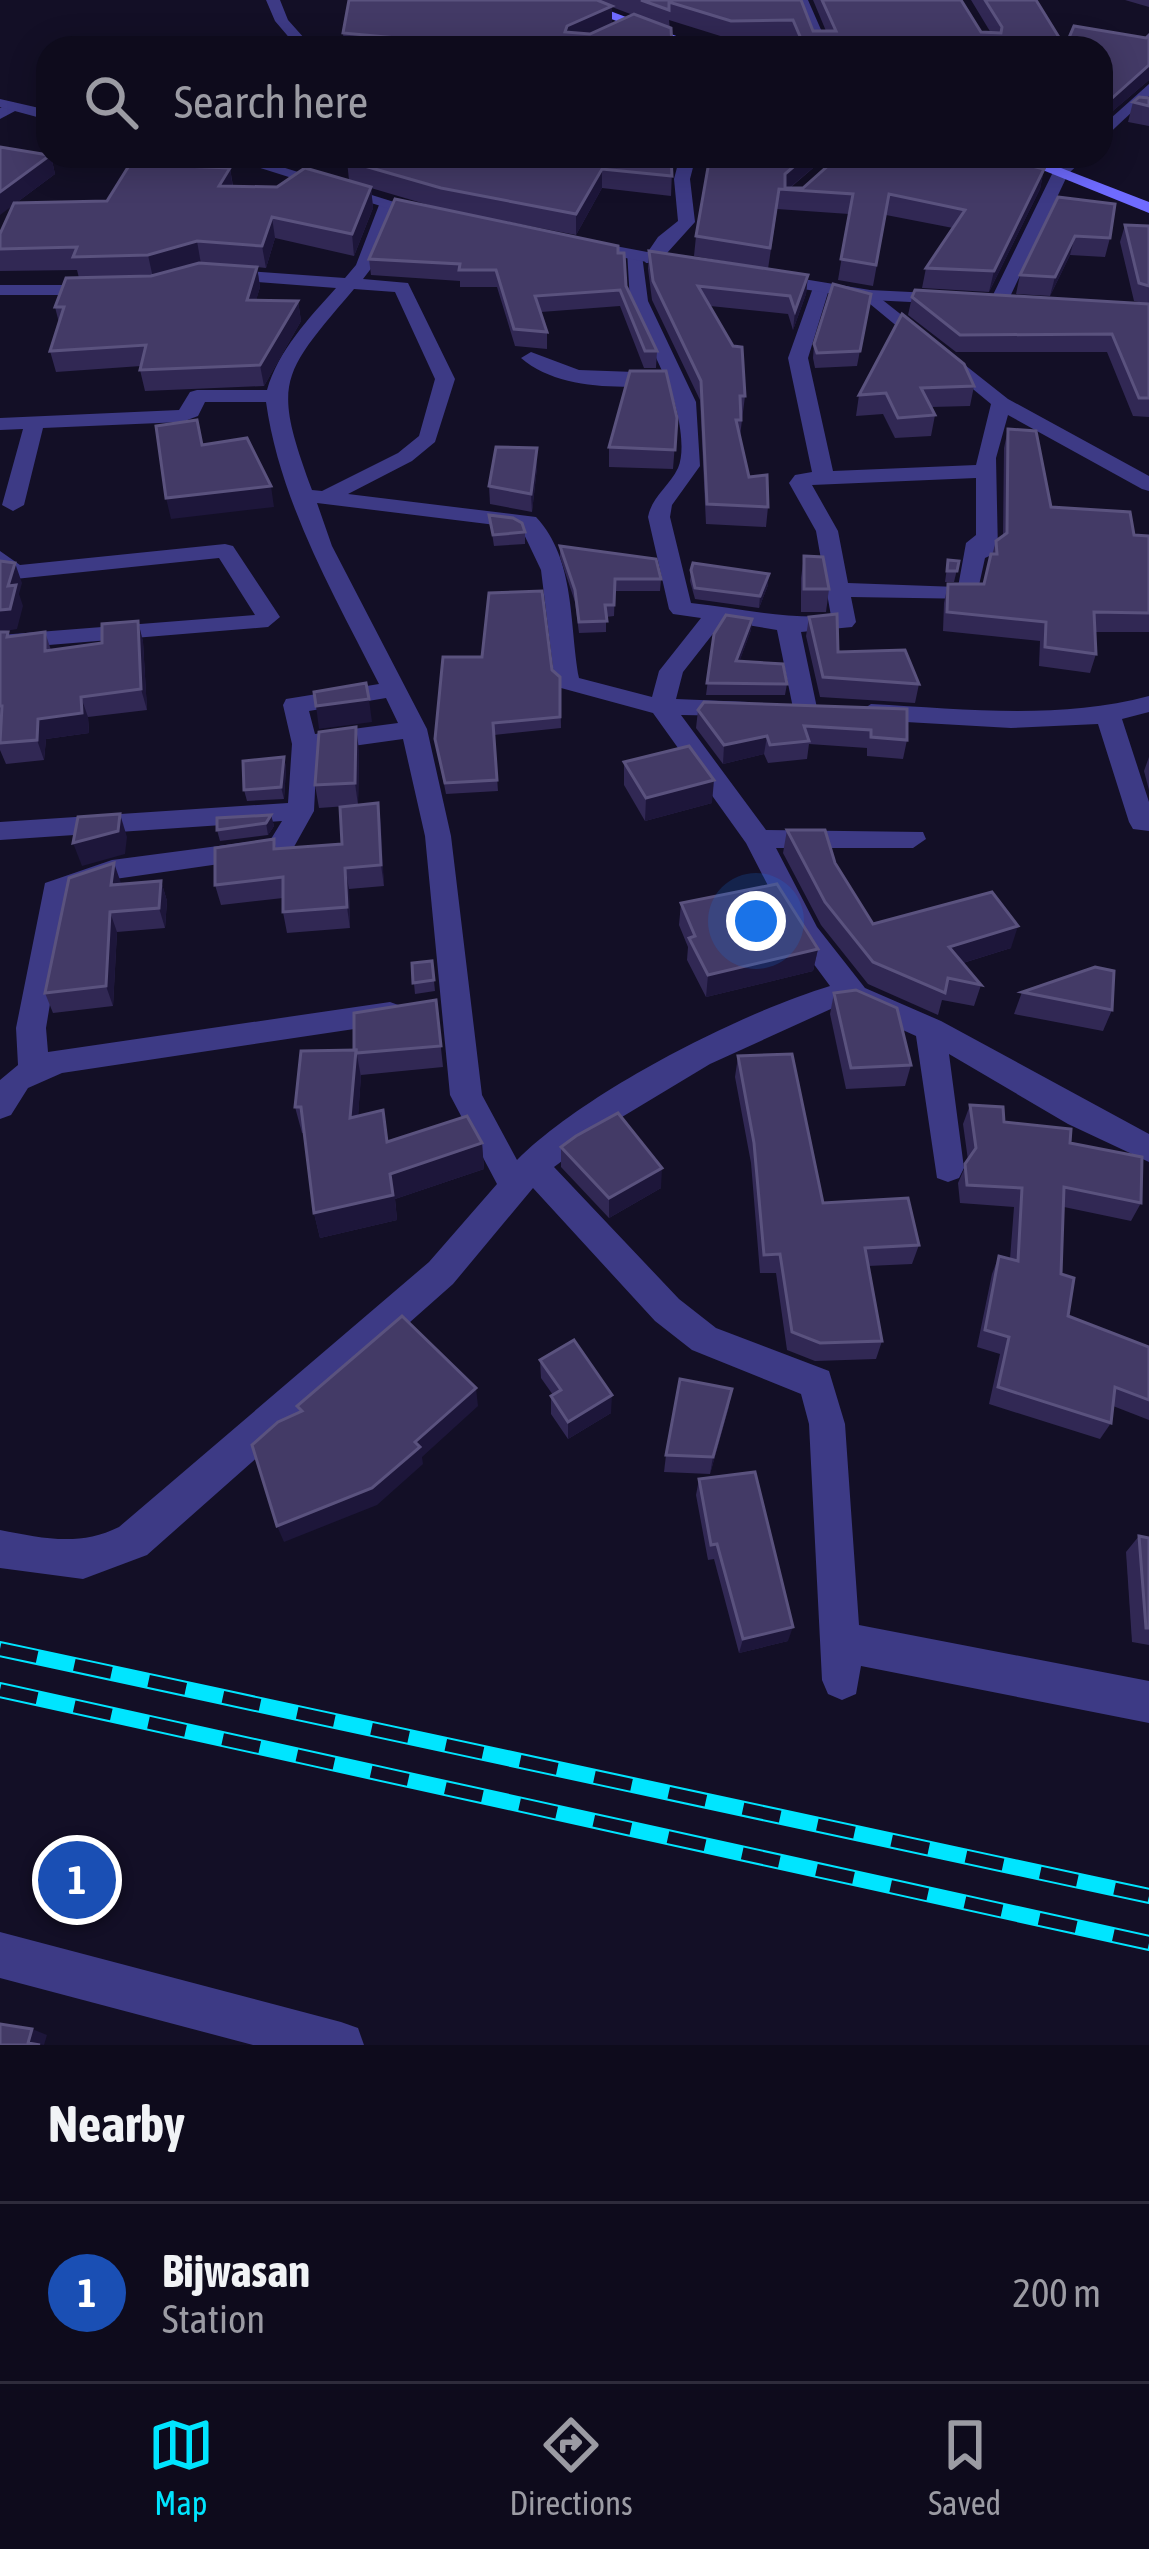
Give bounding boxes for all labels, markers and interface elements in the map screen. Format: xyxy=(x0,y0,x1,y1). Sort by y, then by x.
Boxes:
search box xyxy=(36,36,1113,168)
icon: search xyxy=(78,69,144,135)
text: Search here xyxy=(174,76,368,128)
your location xyxy=(726,891,786,951)
pin: 1 xyxy=(38,1835,116,1925)
text: Nearby xyxy=(48,2094,185,2153)
text: Bijwasan xyxy=(162,2245,310,2297)
text: 1 xyxy=(78,2271,96,2315)
text: 200 m xyxy=(1013,2271,1101,2315)
text: Station xyxy=(162,2297,265,2341)
tab: Map xyxy=(148,2412,214,2522)
tab: Directions xyxy=(509,2412,633,2522)
tab: Saved xyxy=(928,2412,1001,2522)

